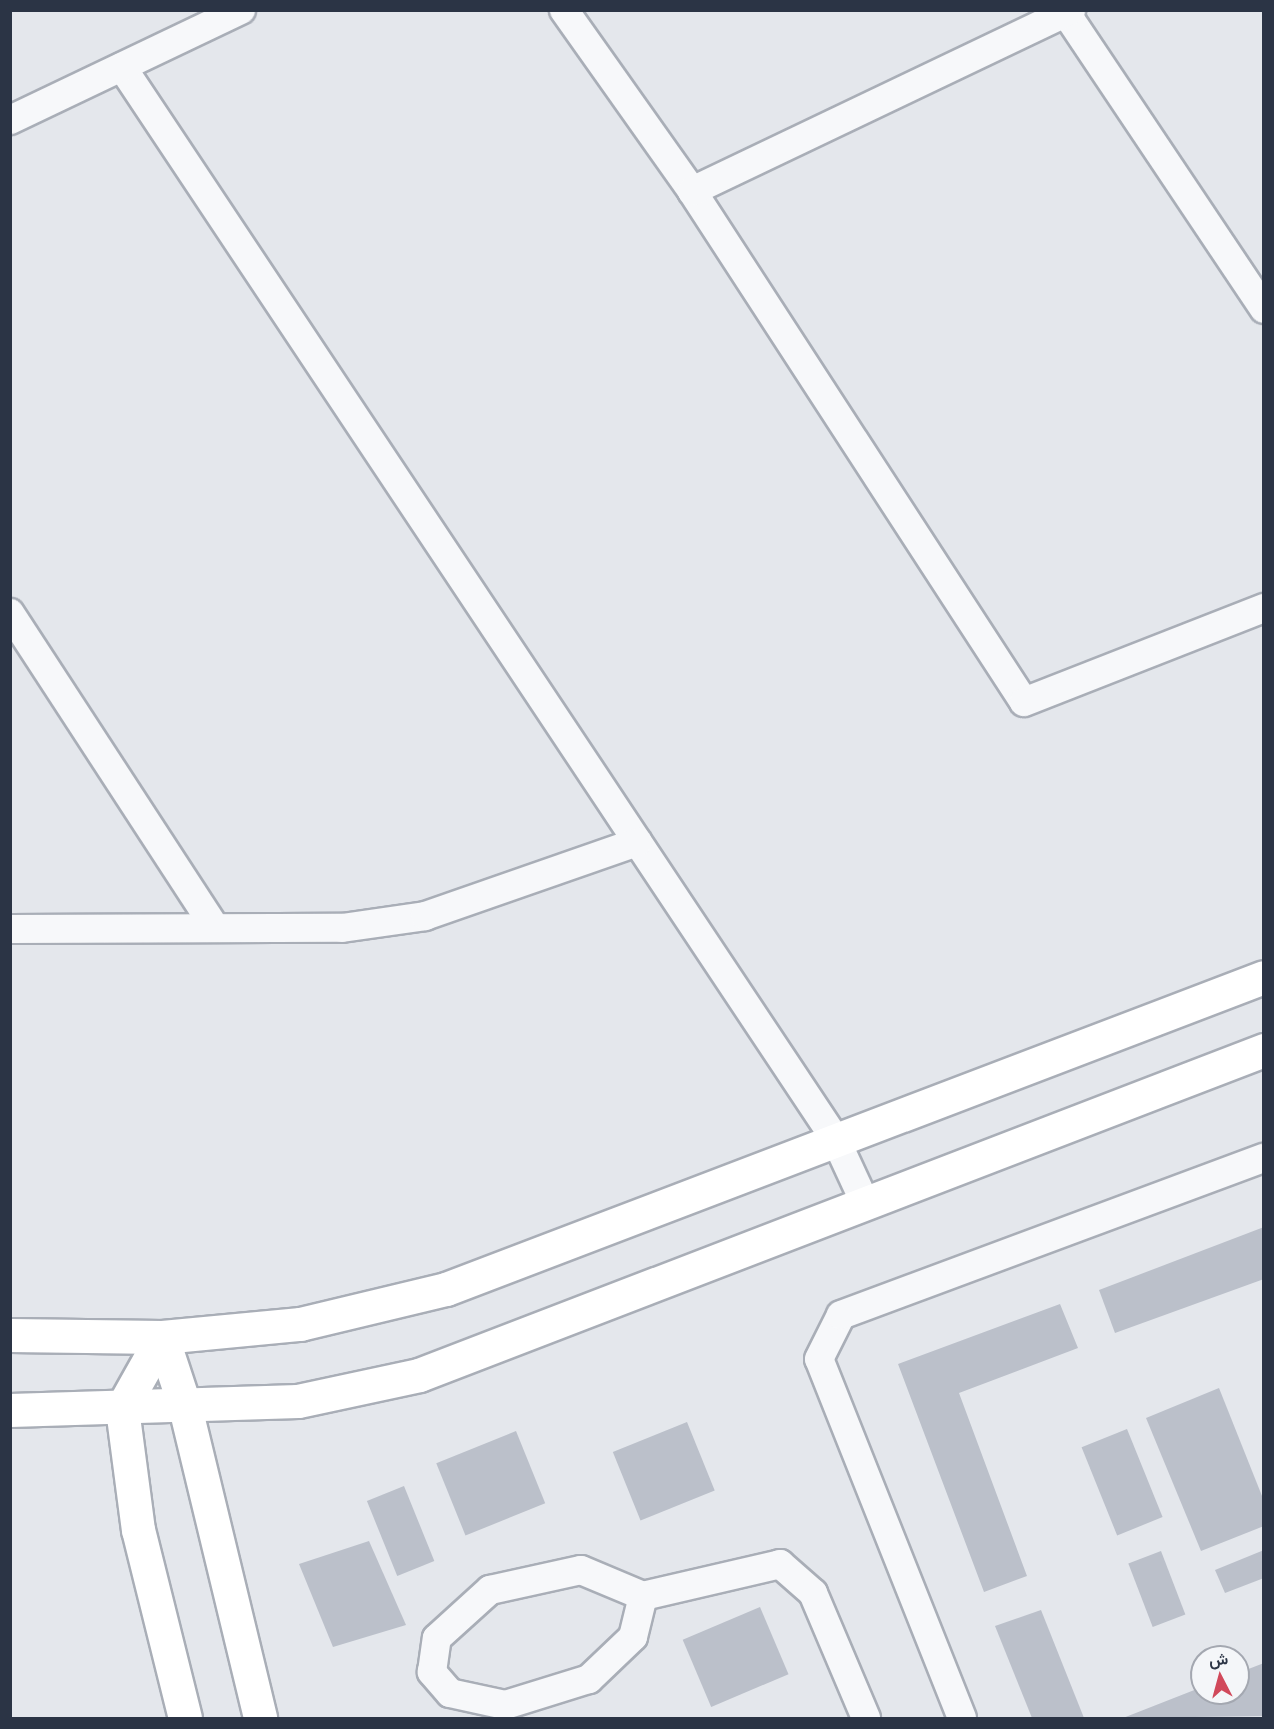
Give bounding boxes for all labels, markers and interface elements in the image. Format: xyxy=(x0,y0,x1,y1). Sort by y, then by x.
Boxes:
north arrow xyxy=(1190,1645,1250,1705)
text: ش xyxy=(1208,1647,1229,1671)

